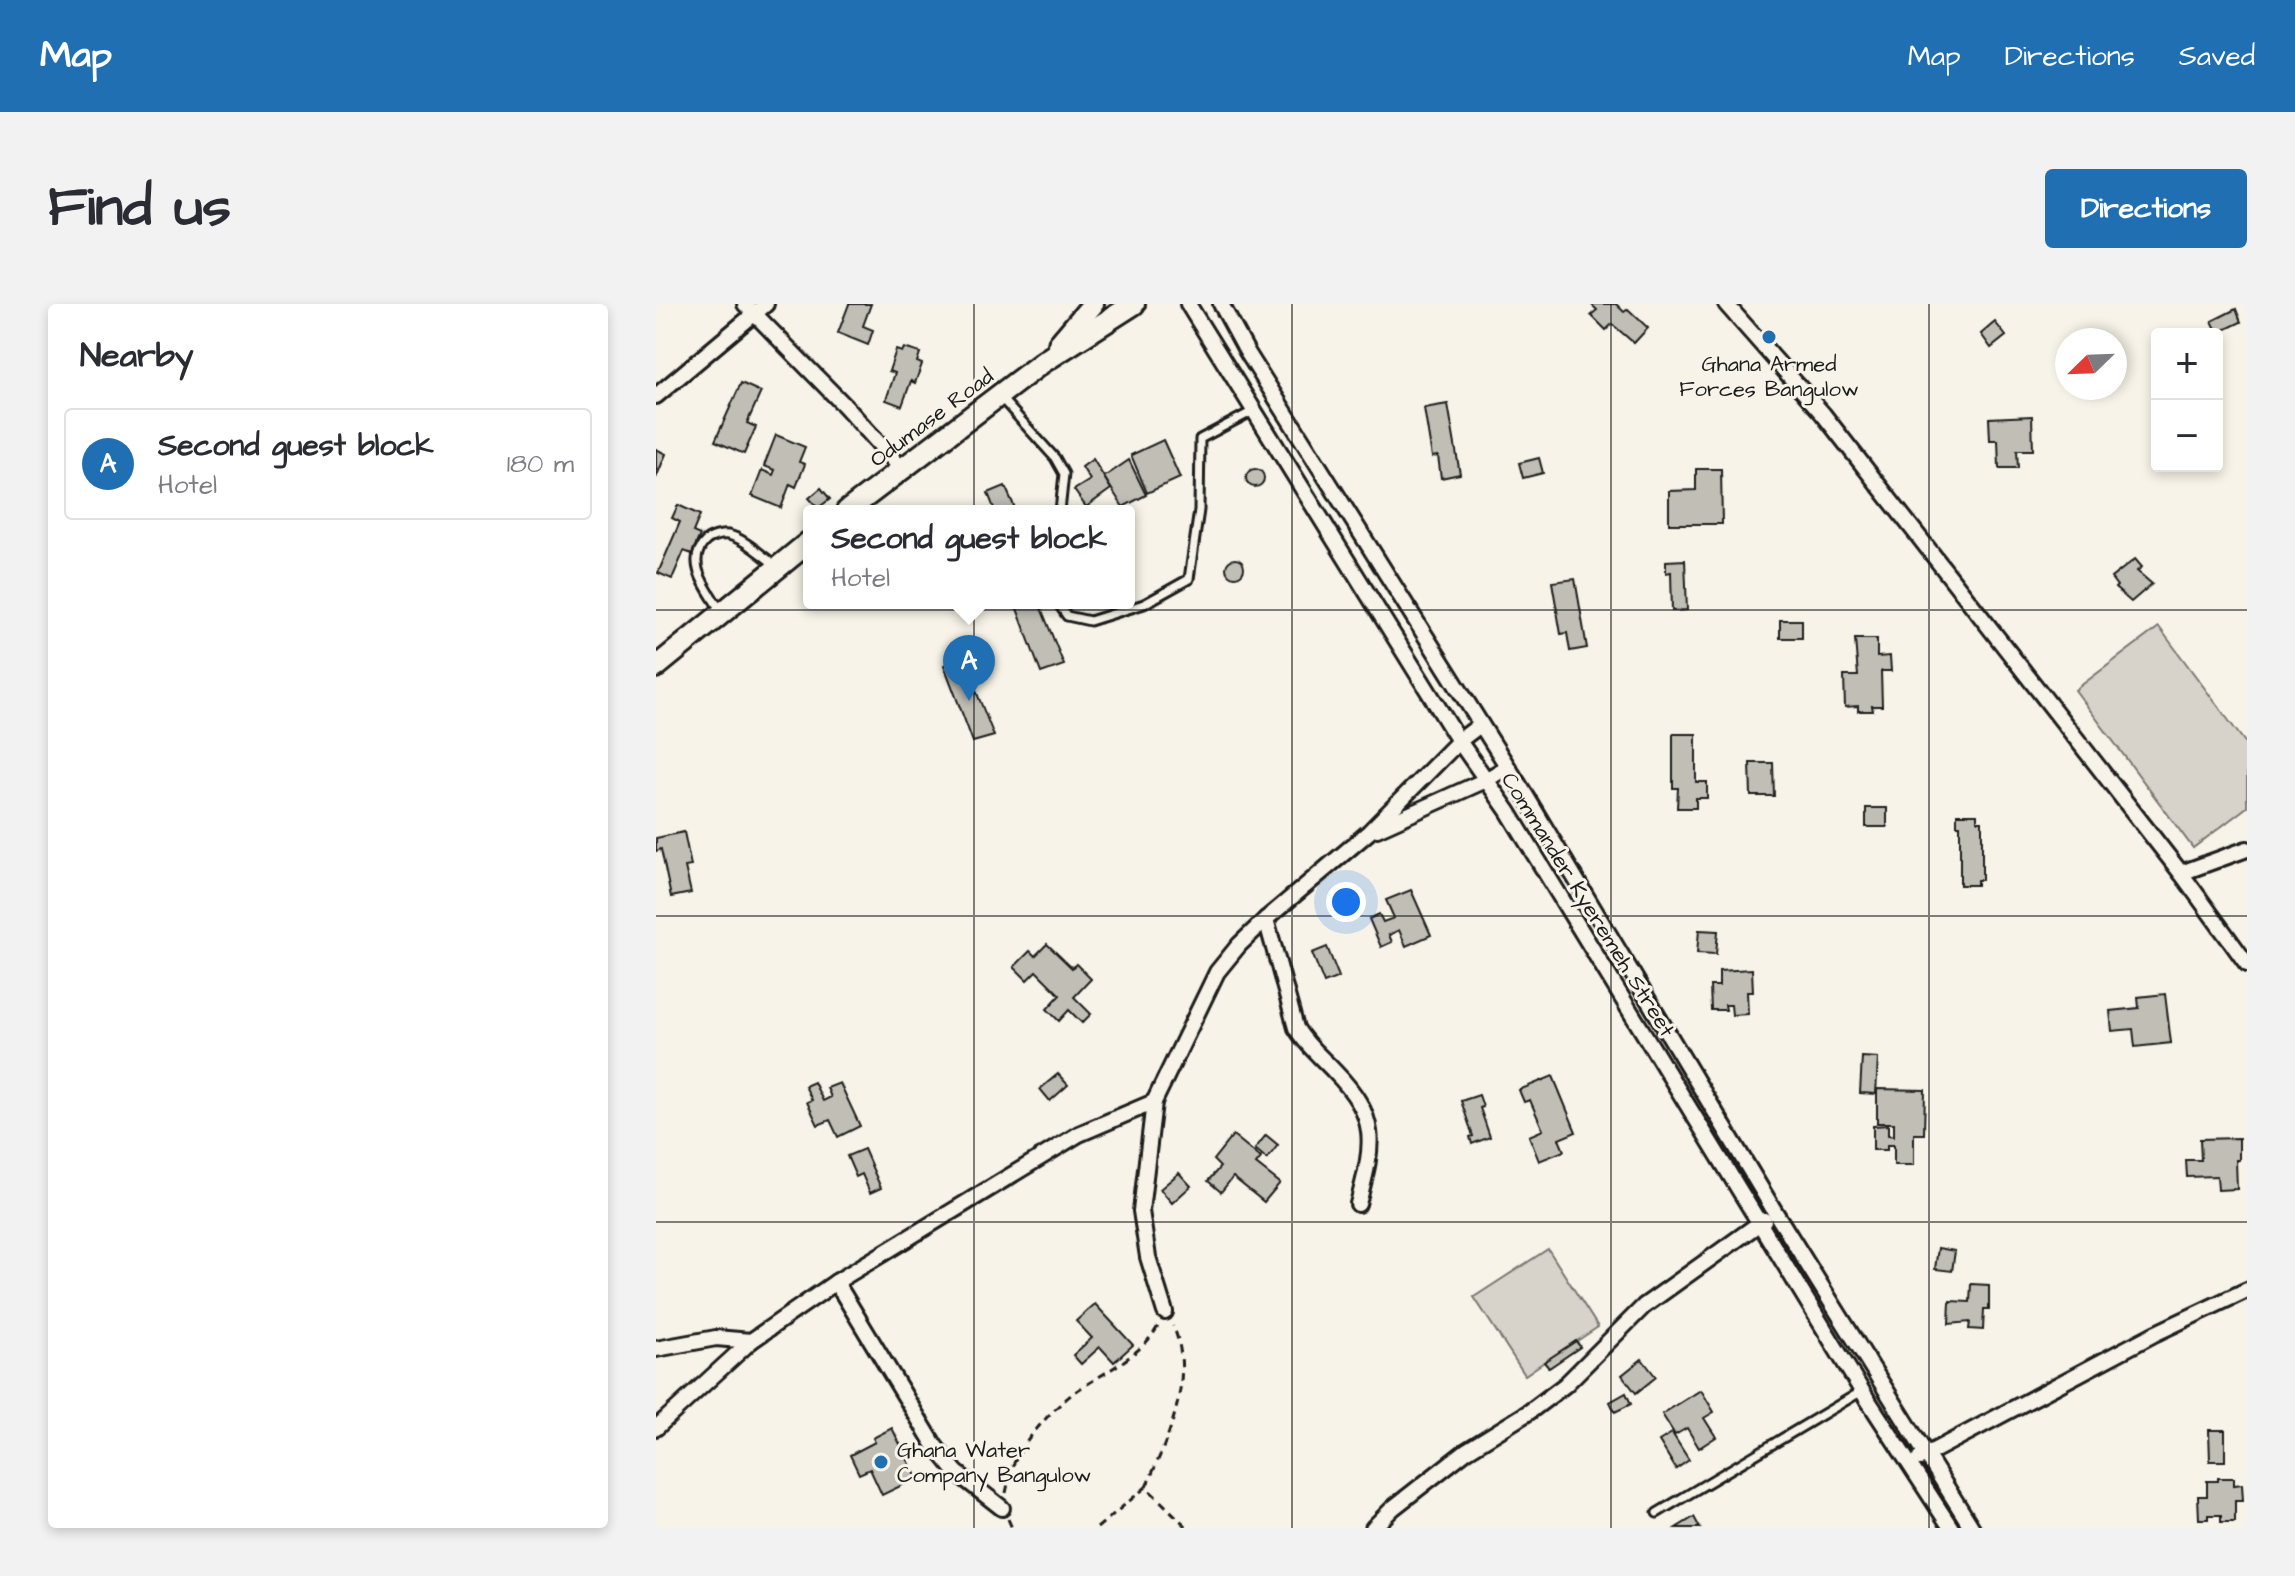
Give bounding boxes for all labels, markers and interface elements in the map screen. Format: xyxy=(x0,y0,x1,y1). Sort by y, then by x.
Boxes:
text: Map xyxy=(40,30,112,82)
text: Map xyxy=(1908,37,1961,76)
text: Directions xyxy=(2005,37,2135,76)
text: Saved xyxy=(2179,37,2255,76)
text: Find us xyxy=(48,169,231,247)
button: Directions xyxy=(2045,169,2247,248)
marker: Ghana Armed Forces Bangulow xyxy=(1760,328,1778,346)
north arrow xyxy=(2055,328,2127,400)
map controls xyxy=(2151,328,2223,472)
button: + xyxy=(2151,328,2223,400)
text: Nearby xyxy=(80,332,194,380)
place label: Ghana Armed Forces Bangulow xyxy=(1679,349,1859,406)
street label: Odumase Road xyxy=(864,361,1000,475)
button: − xyxy=(2151,400,2223,472)
text: Second guest block xyxy=(158,425,434,467)
text: A xyxy=(100,446,116,482)
text: 180 m xyxy=(507,446,574,482)
text: Hotel xyxy=(158,467,217,503)
popup xyxy=(803,505,1135,609)
text: Second guest block xyxy=(831,518,1107,560)
text: Hotel xyxy=(831,560,890,596)
pin: A xyxy=(943,635,995,701)
street label: Commander Kyeremeh Street xyxy=(1493,767,1682,1044)
your location xyxy=(1326,882,1366,922)
place label: Ghana Water Company Bangulow xyxy=(897,1435,1091,1492)
marker: Ghana Water Company Bangulow xyxy=(872,1453,890,1471)

